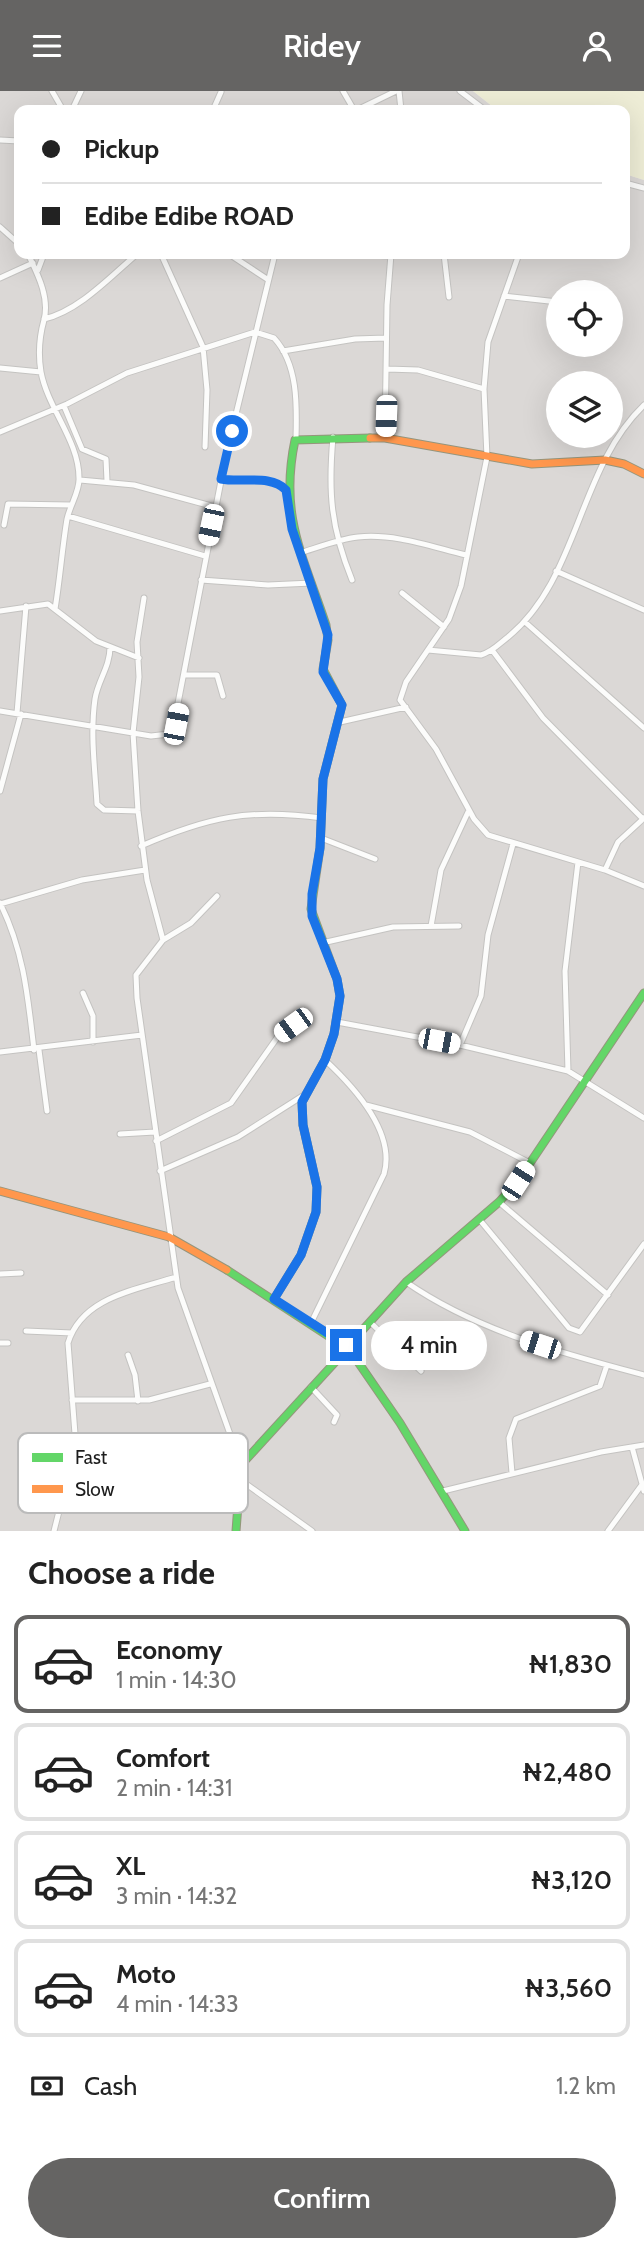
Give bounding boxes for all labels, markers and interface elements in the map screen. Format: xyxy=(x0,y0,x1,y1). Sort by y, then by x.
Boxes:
text: Ridey xyxy=(283,26,361,65)
icon: menu xyxy=(28,27,66,65)
icon: person xyxy=(578,27,616,65)
text: Pickup xyxy=(84,133,159,165)
text: Edibe Edibe ROAD xyxy=(84,200,294,232)
map controls xyxy=(546,280,623,448)
button: locate xyxy=(546,280,623,357)
button: layers xyxy=(546,371,623,448)
car xyxy=(375,395,398,437)
route start xyxy=(216,415,248,447)
car xyxy=(197,502,226,548)
car xyxy=(162,701,191,747)
car xyxy=(270,1004,317,1046)
car xyxy=(417,1027,462,1055)
car xyxy=(498,1158,539,1204)
callout: 4 min xyxy=(370,1321,486,1369)
route end xyxy=(330,1329,362,1361)
car xyxy=(517,1329,564,1361)
text: 4 min xyxy=(400,1331,458,1359)
legend xyxy=(18,1433,248,1513)
text: Fast xyxy=(75,1446,108,1469)
text: Slow xyxy=(75,1478,115,1501)
text: Choose a ride xyxy=(28,1553,215,1592)
icon: car xyxy=(32,1633,95,1696)
text: Economy xyxy=(116,1634,222,1666)
text: ₦1,830 xyxy=(528,1648,612,1680)
text: 1 min · 14:30 xyxy=(116,1666,236,1694)
icon: car xyxy=(32,1741,95,1804)
text: Comfort xyxy=(116,1742,210,1774)
text: ₦2,480 xyxy=(522,1756,612,1788)
text: 2 min · 14:31 xyxy=(116,1774,232,1802)
icon: car xyxy=(32,1849,95,1912)
text: XL xyxy=(116,1850,145,1882)
text: ₦3,120 xyxy=(530,1864,612,1896)
text: 3 min · 14:32 xyxy=(116,1882,237,1910)
icon: car xyxy=(32,1957,95,2020)
text: Moto xyxy=(116,1958,176,1990)
text: ₦3,560 xyxy=(524,1972,612,2004)
text: 4 min · 14:33 xyxy=(116,1990,239,2018)
icon: cash xyxy=(28,2067,66,2105)
text: Cash xyxy=(84,2070,137,2102)
text: 1.2 km xyxy=(556,2072,616,2100)
button: Confirm xyxy=(28,2158,616,2238)

